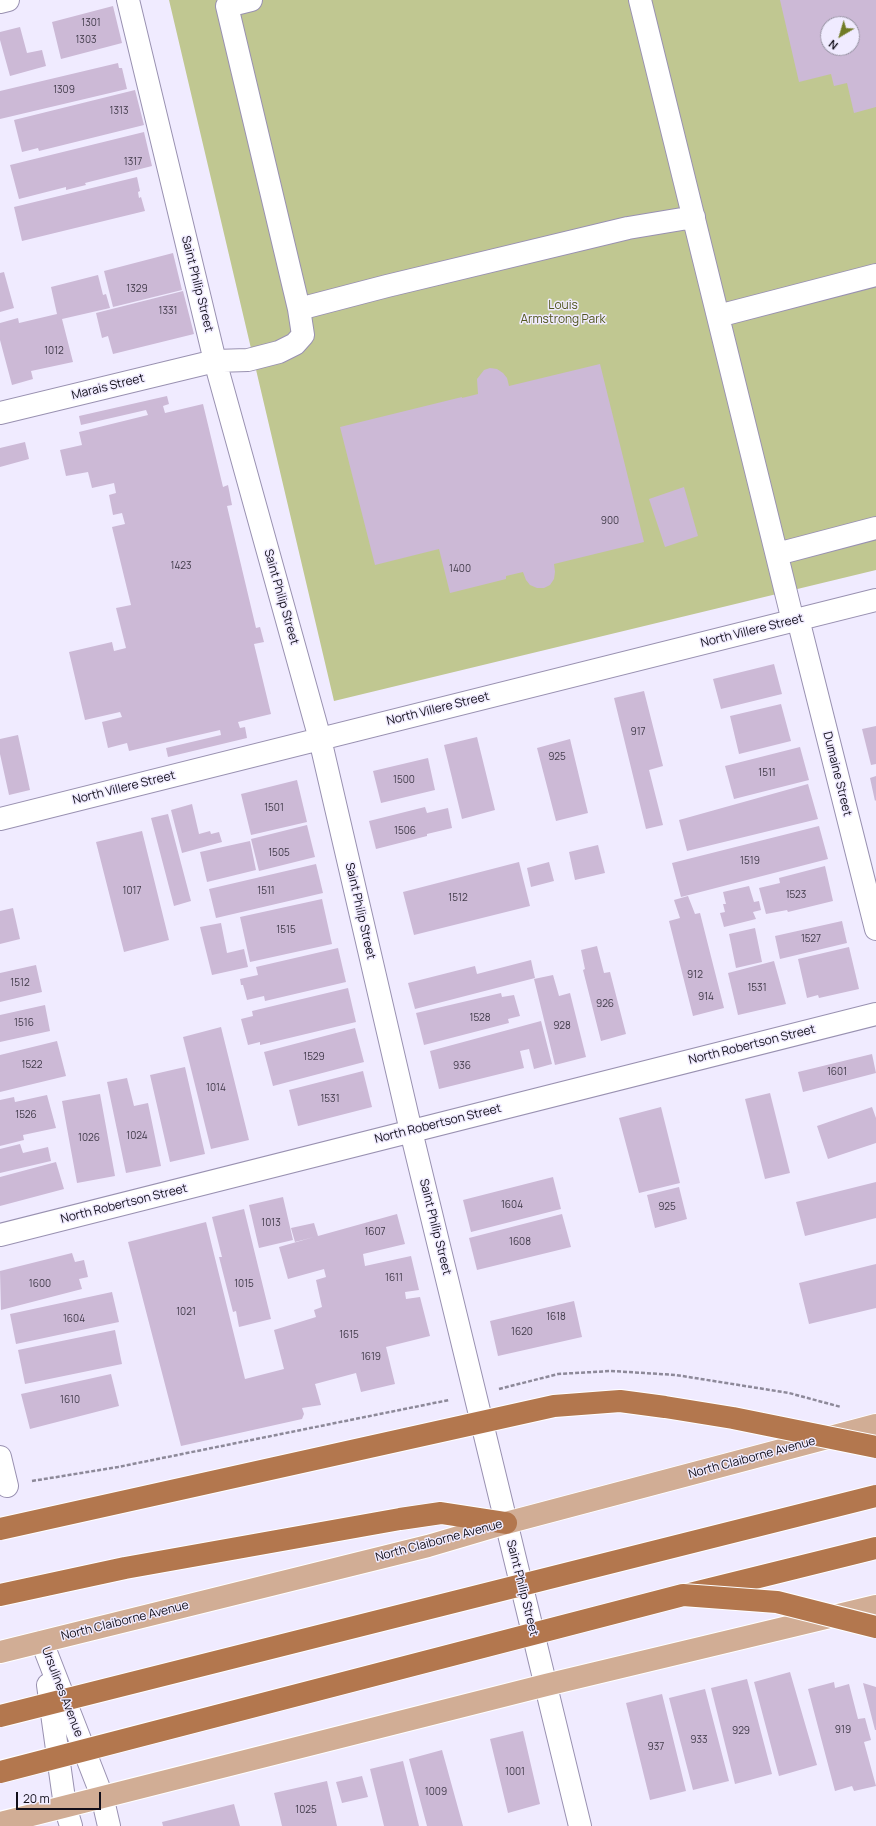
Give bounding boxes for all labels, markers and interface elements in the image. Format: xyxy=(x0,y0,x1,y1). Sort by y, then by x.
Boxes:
north arrow xyxy=(820,16,860,56)
house number: 1301 xyxy=(81,17,101,29)
house number: 1303 xyxy=(75,34,97,46)
text: N xyxy=(825,37,841,53)
house number: 1309 xyxy=(53,84,75,96)
house number: 1313 xyxy=(110,105,128,117)
house number: 1317 xyxy=(124,156,142,168)
street label: Saint Philip Street xyxy=(178,234,216,334)
house number: 1329 xyxy=(126,283,148,295)
park label: Louis Armstrong Park xyxy=(520,299,606,327)
house number: 1331 xyxy=(159,305,177,317)
house number: 1012 xyxy=(44,345,64,357)
street label: Marais Street xyxy=(70,371,146,403)
house number: 900 xyxy=(601,515,619,527)
street label: Saint Philip Street xyxy=(260,548,302,646)
house number: 1423 xyxy=(170,560,192,572)
house number: 1400 xyxy=(449,563,471,575)
street label: North Villere Street xyxy=(699,611,805,651)
street label: North Villere Street xyxy=(385,689,491,729)
house number: 917 xyxy=(630,726,646,738)
street label: Dumaine Street xyxy=(820,730,854,818)
house number: 925 xyxy=(548,751,566,763)
house number: 1511 xyxy=(758,767,776,779)
street label: North Villere Street xyxy=(71,768,177,808)
house number: 1500 xyxy=(393,774,415,786)
house number: 1501 xyxy=(264,802,284,814)
house number: 1506 xyxy=(394,825,416,837)
house number: 1505 xyxy=(268,847,290,859)
house number: 1519 xyxy=(740,855,760,867)
street label: Saint Philip Street xyxy=(342,861,378,961)
house number: 1017 xyxy=(123,885,141,897)
house number: 1511 xyxy=(257,885,275,897)
house number: 1523 xyxy=(786,889,806,901)
house number: 1512 xyxy=(448,892,468,904)
house number: 1515 xyxy=(276,924,296,936)
house number: 1527 xyxy=(801,933,821,945)
house number: 912 xyxy=(687,969,703,981)
house number: 1512 xyxy=(10,977,30,989)
house number: 1531 xyxy=(747,982,767,994)
house number: 914 xyxy=(698,991,714,1003)
house number: 926 xyxy=(596,998,614,1010)
house number: 1528 xyxy=(470,1012,490,1024)
house number: 1516 xyxy=(14,1017,34,1029)
house number: 928 xyxy=(553,1020,571,1032)
street label: North Robertson Street xyxy=(687,1022,817,1068)
house number: 1529 xyxy=(303,1051,325,1063)
house number: 1522 xyxy=(22,1059,42,1071)
house number: 936 xyxy=(453,1060,471,1072)
house number: 1601 xyxy=(827,1066,847,1078)
house number: 1014 xyxy=(206,1082,226,1094)
house number: 1531 xyxy=(320,1093,340,1105)
street label: North Robertson Street xyxy=(373,1101,503,1147)
house number: 1526 xyxy=(15,1109,37,1121)
house number: 1024 xyxy=(126,1130,148,1142)
house number: 1026 xyxy=(78,1132,100,1144)
street label: Saint Philip Street xyxy=(416,1177,454,1277)
street label: North Robertson Street xyxy=(59,1181,189,1227)
house number: 1604 xyxy=(501,1199,523,1211)
house number: 925 xyxy=(658,1201,676,1213)
house number: 1013 xyxy=(261,1217,281,1229)
house number: 1607 xyxy=(364,1226,386,1238)
house number: 1608 xyxy=(509,1236,531,1248)
house number: 1611 xyxy=(385,1272,403,1284)
house number: 1600 xyxy=(29,1278,51,1290)
house number: 1015 xyxy=(234,1278,254,1290)
house number: 1021 xyxy=(176,1306,196,1318)
house number: 1618 xyxy=(546,1311,566,1323)
house number: 1604 xyxy=(63,1313,85,1325)
house number: 1620 xyxy=(511,1326,533,1338)
house number: 1615 xyxy=(339,1329,359,1341)
house number: 1619 xyxy=(361,1351,381,1363)
house number: 1610 xyxy=(60,1394,80,1406)
street label: North Claiborne Avenue xyxy=(687,1434,817,1482)
street label: North Claiborne Avenue xyxy=(374,1517,504,1565)
street label: Saint Philip Street xyxy=(503,1538,541,1638)
street label: North Claiborne Avenue xyxy=(60,1598,190,1644)
street label: Ursulines Avenue xyxy=(38,1645,86,1739)
house number: 919 xyxy=(835,1724,851,1736)
house number: 929 xyxy=(732,1725,750,1737)
house number: 933 xyxy=(690,1734,708,1746)
house number: 937 xyxy=(648,1741,664,1753)
house number: 1001 xyxy=(505,1766,525,1778)
scale bar xyxy=(18,1784,103,1810)
house number: 1009 xyxy=(425,1786,447,1798)
text: 20 m xyxy=(23,1790,50,1807)
house number: 1025 xyxy=(295,1804,317,1816)

